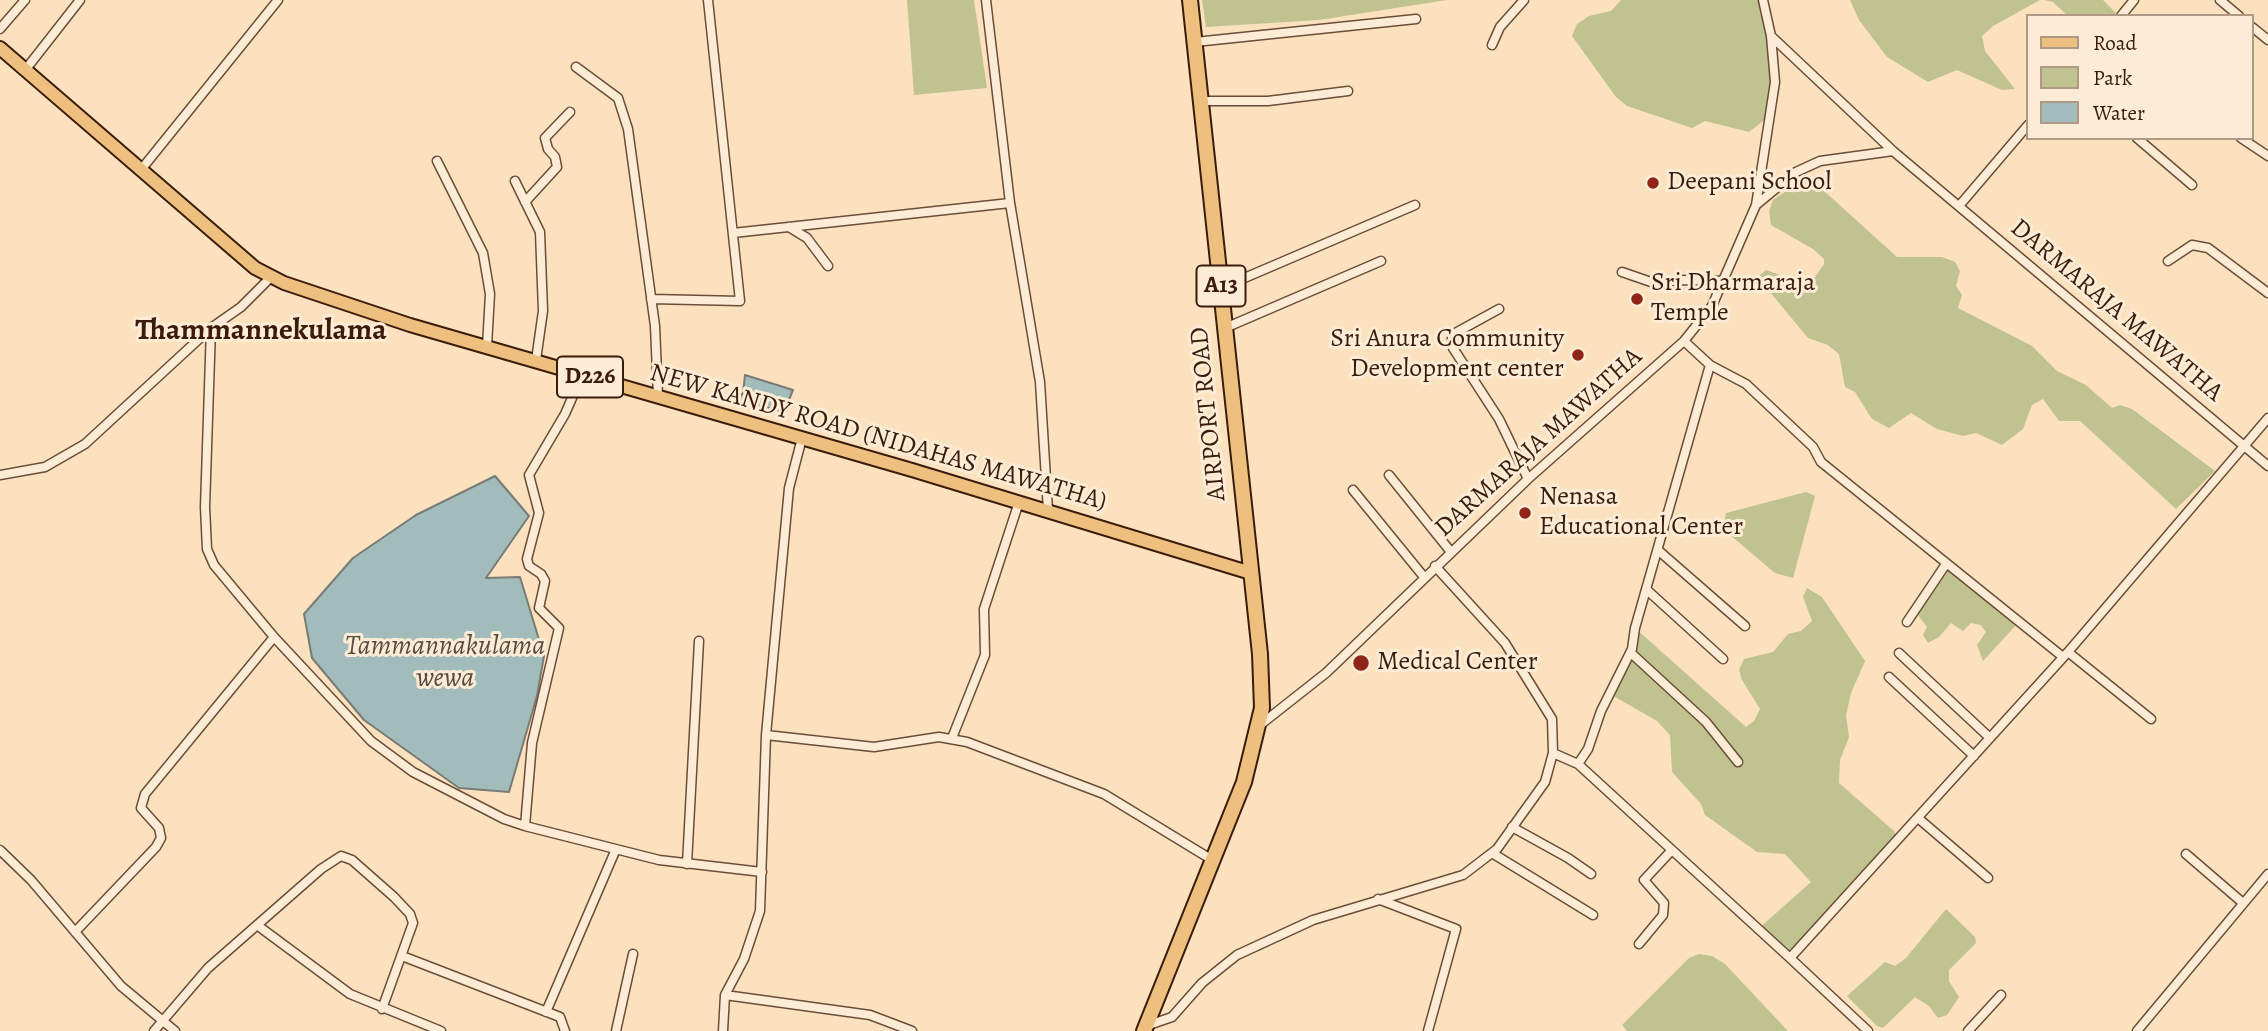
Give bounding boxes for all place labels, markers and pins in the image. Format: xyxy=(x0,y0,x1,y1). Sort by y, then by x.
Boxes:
place label: Deepani School xyxy=(1667,167,1832,199)
marker: Deepani School xyxy=(1645,175,1661,191)
place label: Sri Dharmaraja Temple xyxy=(1651,268,1815,330)
marker: Sri Dharmaraja Temple xyxy=(1629,291,1645,307)
place label: Sri Anura Community Development center xyxy=(1330,324,1564,386)
marker: Sri Anura Community Development center xyxy=(1570,347,1586,363)
place label: Nenasa Educational Center xyxy=(1539,482,1743,544)
marker: Nenasa Educational Center xyxy=(1517,505,1533,521)
place label: Medical Center xyxy=(1377,647,1538,679)
marker: Medical Center xyxy=(1351,653,1371,673)

